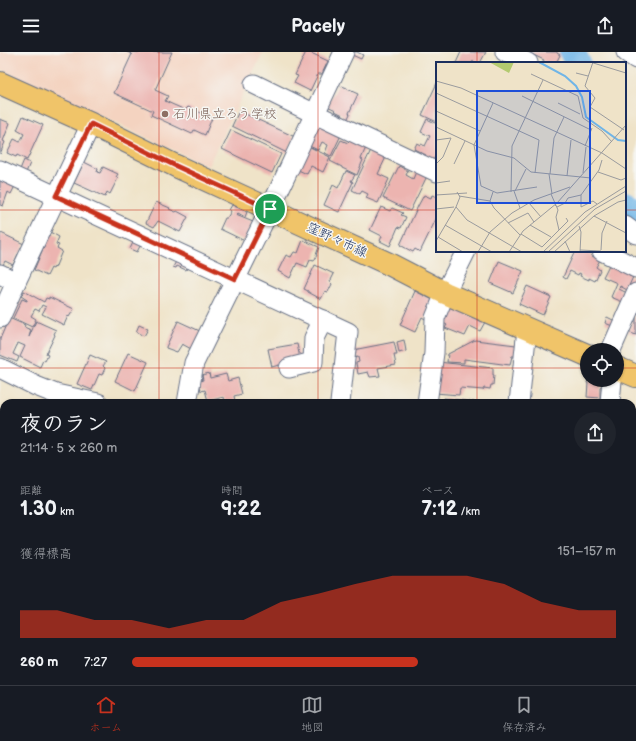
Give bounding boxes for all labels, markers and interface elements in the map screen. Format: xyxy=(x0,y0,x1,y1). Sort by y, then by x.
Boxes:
icon: menu xyxy=(20,15,42,37)
icon: share xyxy=(594,15,616,37)
text: Pacely xyxy=(291,16,345,37)
inset map xyxy=(436,62,626,252)
place label: 石川県立ろう学校 xyxy=(173,106,277,122)
marker: 石川県立ろう学校 xyxy=(160,109,170,119)
pin xyxy=(253,192,287,226)
icon: arrive xyxy=(259,198,281,220)
street label: 窪野々市線 xyxy=(304,219,371,261)
map controls xyxy=(580,343,624,387)
button: locate xyxy=(580,343,624,387)
text: 夜のラン xyxy=(20,411,108,438)
button: share xyxy=(574,412,616,454)
text: 21:14 · 5 × 260 m xyxy=(20,440,117,456)
text: 距離 xyxy=(20,484,42,497)
text: 時間 xyxy=(221,484,243,497)
text: ペース xyxy=(421,484,454,497)
text: 1.30 xyxy=(20,497,57,521)
text: 9:22 xyxy=(221,497,261,521)
text: 7:12 xyxy=(421,497,458,521)
text: km xyxy=(57,505,74,518)
text: /km xyxy=(458,505,480,518)
text: 151–157 m xyxy=(558,543,616,559)
text: 獲得標高 xyxy=(20,546,72,562)
text: 260 m xyxy=(20,654,58,670)
text: 7:27 xyxy=(84,654,107,670)
tab: ホーム xyxy=(90,694,122,734)
tab: 地図 xyxy=(301,694,323,734)
tab: 保存済み xyxy=(502,694,546,734)

